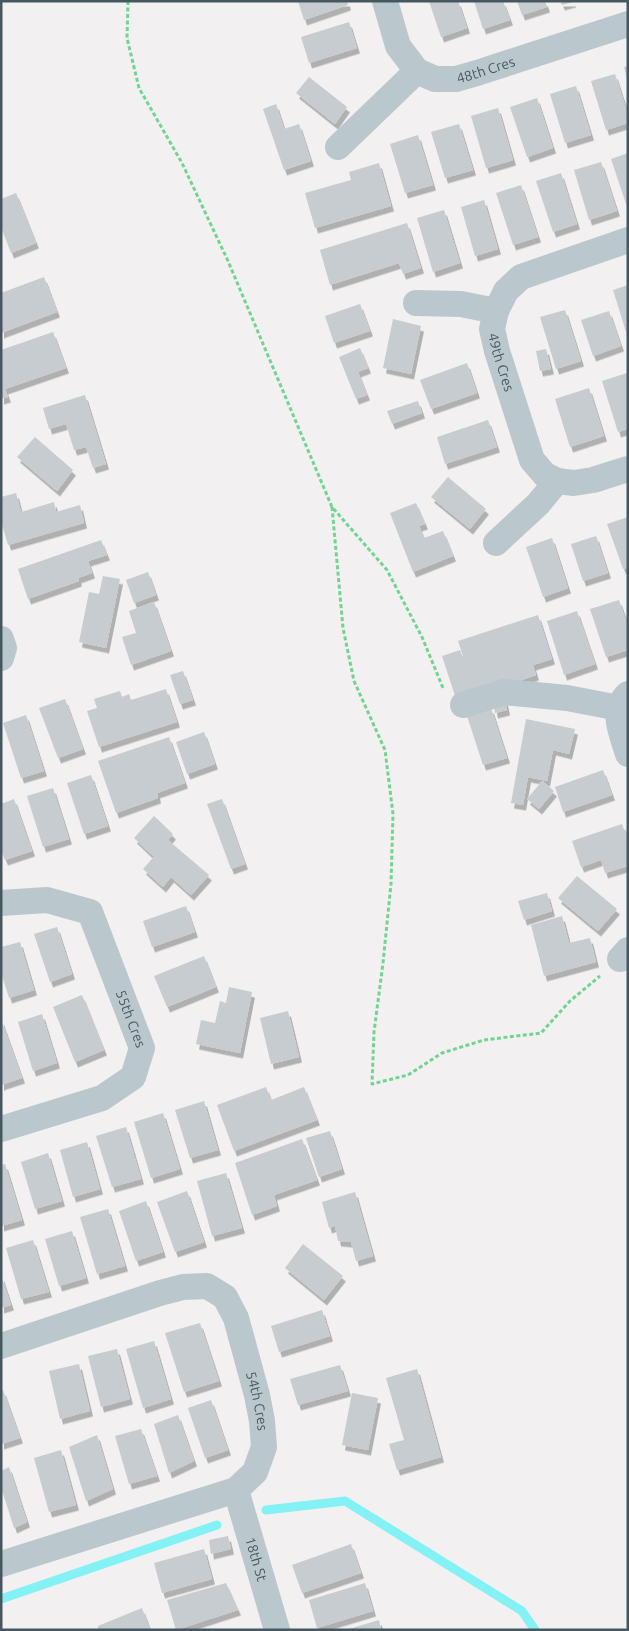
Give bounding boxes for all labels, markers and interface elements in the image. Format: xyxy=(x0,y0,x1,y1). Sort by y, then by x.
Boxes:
street label: 48th Cres xyxy=(455,53,517,86)
street label: 49th Cres xyxy=(485,331,517,393)
street label: 55th Cres xyxy=(113,988,149,1050)
street label: 54th Cres xyxy=(243,1370,271,1431)
street label: 18th St xyxy=(242,1535,270,1584)

